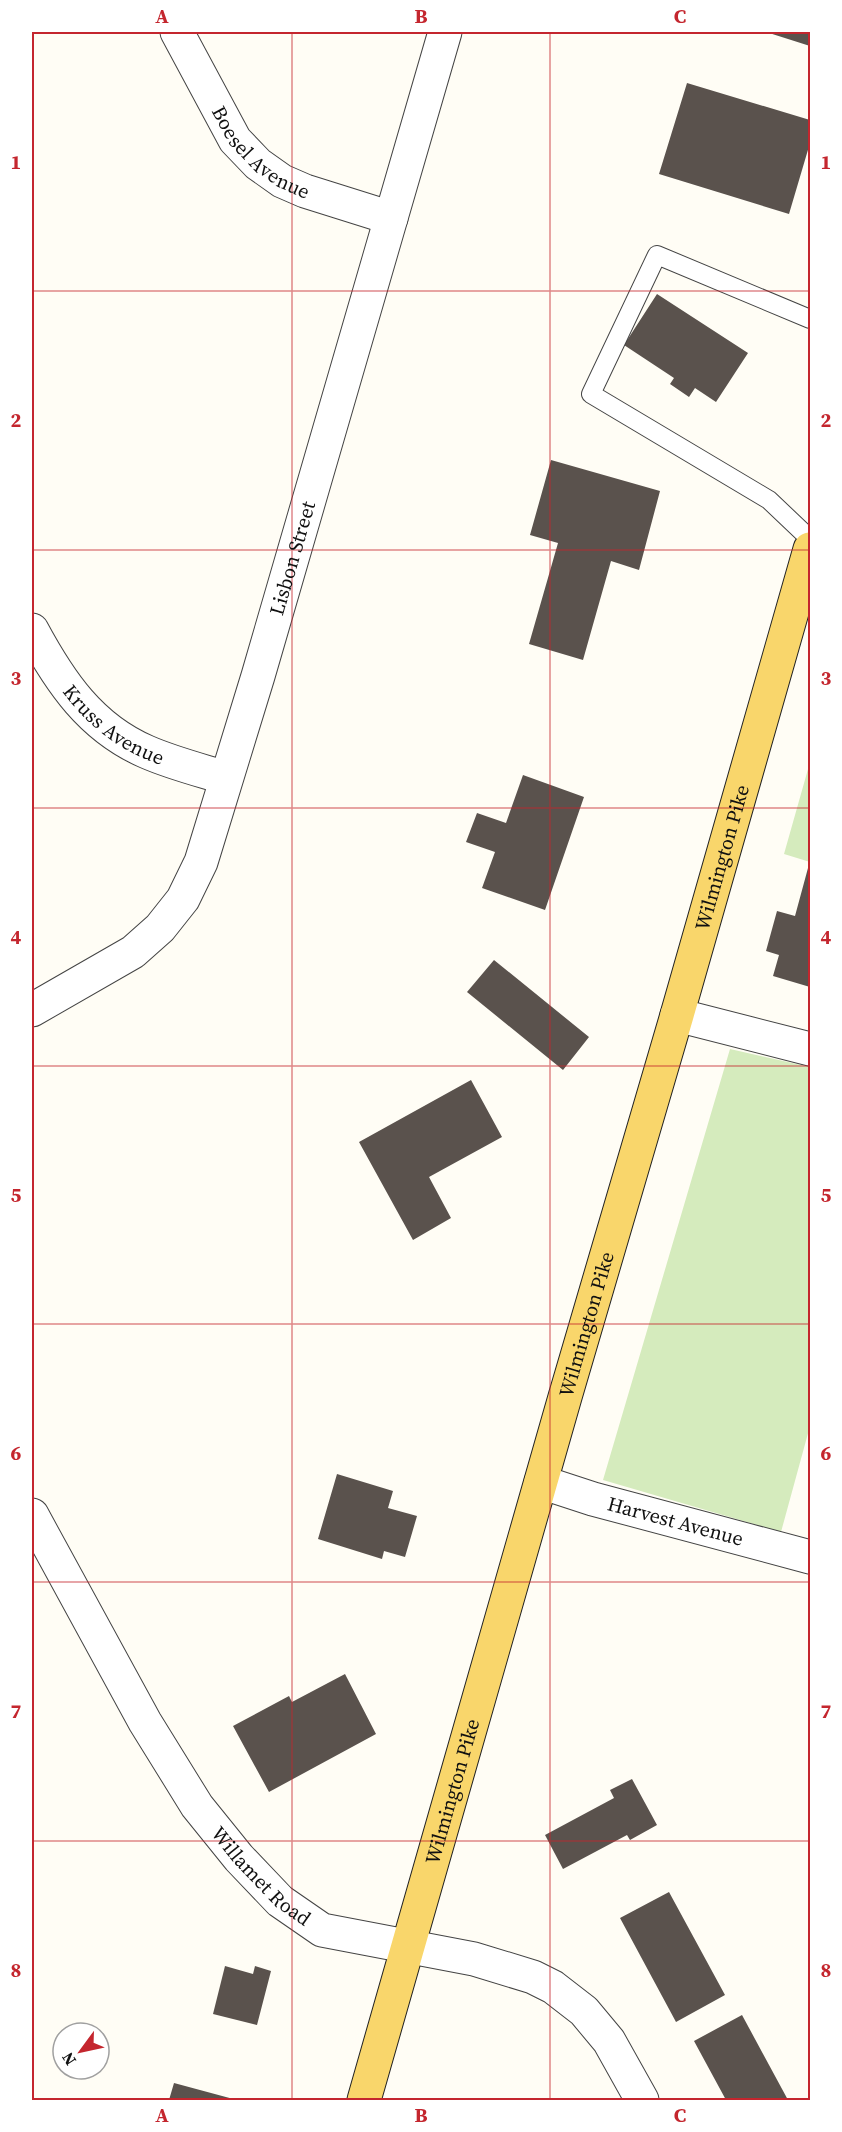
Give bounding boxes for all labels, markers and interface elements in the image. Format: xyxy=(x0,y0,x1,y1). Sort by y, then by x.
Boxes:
text: A xyxy=(155,2,169,30)
text: B xyxy=(414,2,428,30)
text: C xyxy=(674,2,686,30)
street label: Boesel Avenue xyxy=(205,101,314,205)
text: 1 xyxy=(11,148,21,176)
text: 1 xyxy=(821,148,831,176)
text: 2 xyxy=(11,406,22,434)
text: 2 xyxy=(821,406,832,434)
street label: Lisbon Street xyxy=(262,497,322,618)
text: 3 xyxy=(11,664,22,692)
text: 3 xyxy=(821,664,832,692)
street label: Kruss Avenue xyxy=(56,679,168,772)
street label: Wilmington Pike xyxy=(688,781,756,934)
text: 4 xyxy=(11,923,22,951)
text: 4 xyxy=(821,923,832,951)
text: 5 xyxy=(11,1181,22,1209)
text: 5 xyxy=(821,1181,832,1209)
street label: Wilmington Pike xyxy=(552,1248,621,1400)
text: 6 xyxy=(11,1439,22,1467)
text: 6 xyxy=(821,1439,832,1467)
street label: Harvest Avenue xyxy=(604,1489,746,1553)
text: 7 xyxy=(11,1697,22,1725)
text: 7 xyxy=(821,1697,832,1725)
street label: Wilmington Pike xyxy=(418,1715,486,1867)
street label: Willamet Road xyxy=(205,1820,317,1933)
text: 8 xyxy=(11,1956,21,1984)
text: 8 xyxy=(821,1956,831,1984)
north arrow xyxy=(51,2021,111,2081)
text: N xyxy=(56,2048,81,2070)
text: A xyxy=(155,2101,169,2129)
text: B xyxy=(414,2101,428,2129)
text: C xyxy=(674,2101,686,2129)

